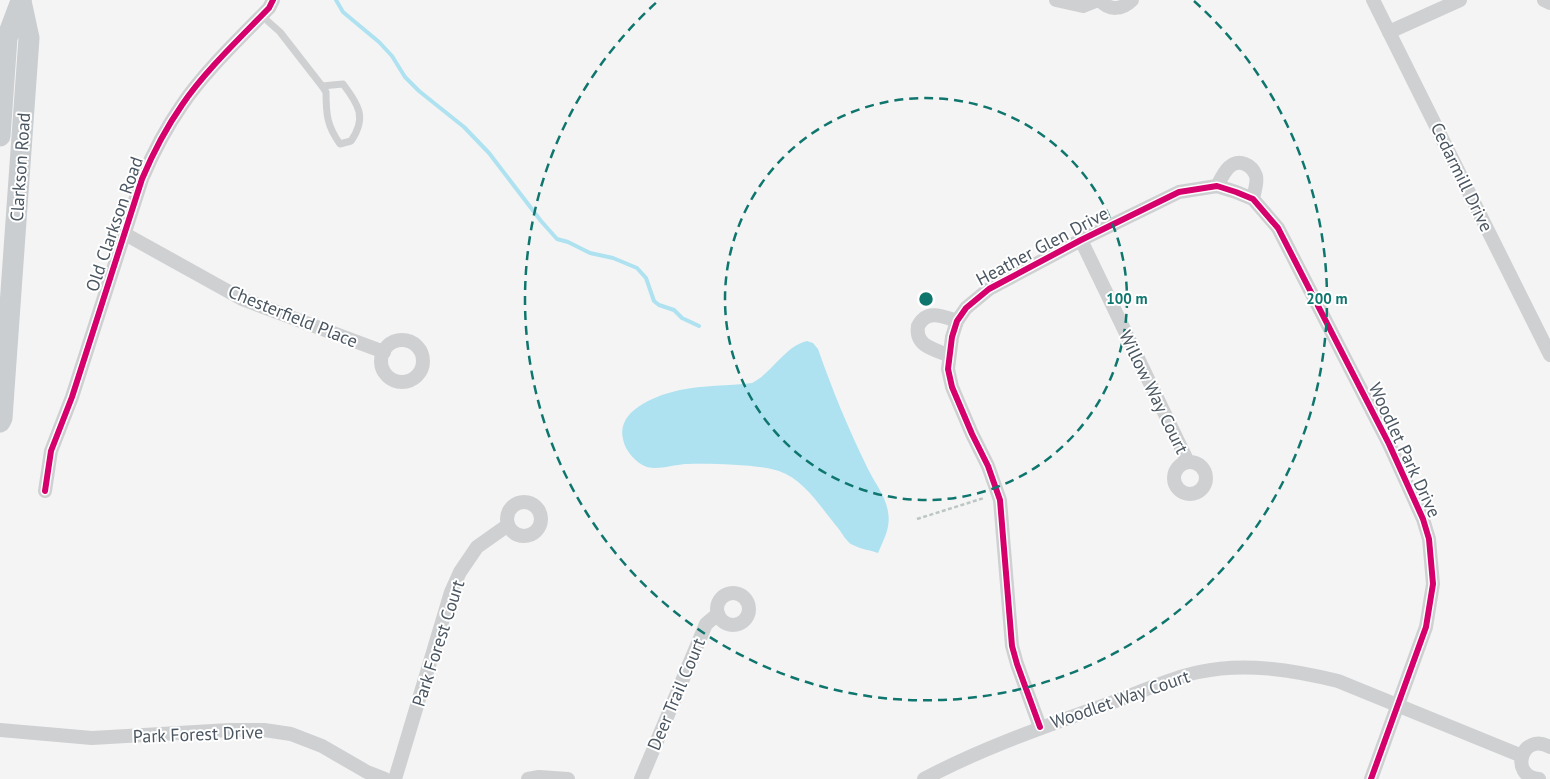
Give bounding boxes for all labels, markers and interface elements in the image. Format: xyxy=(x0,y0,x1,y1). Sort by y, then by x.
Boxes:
street label: Clarkson Road xyxy=(5,112,35,222)
street label: Cedarmill Drive xyxy=(1426,119,1498,235)
street label: Old Clarkson Road xyxy=(80,153,148,295)
street label: Heather Glen Drive xyxy=(972,201,1112,291)
street label: Chesterfield Place xyxy=(225,280,361,352)
text: 100 m xyxy=(1106,289,1148,308)
text: 200 m xyxy=(1306,289,1348,308)
centre of rings xyxy=(917,290,935,308)
street label: Willow Way Court xyxy=(1114,327,1194,457)
street label: Woodlet Park Drive xyxy=(1364,379,1446,521)
street label: Park Forest Court xyxy=(407,577,469,709)
street label: Deer Trail Court xyxy=(642,634,710,754)
street label: Woodlet Way Court xyxy=(1047,664,1193,734)
street label: Park Forest Drive xyxy=(132,720,264,748)

